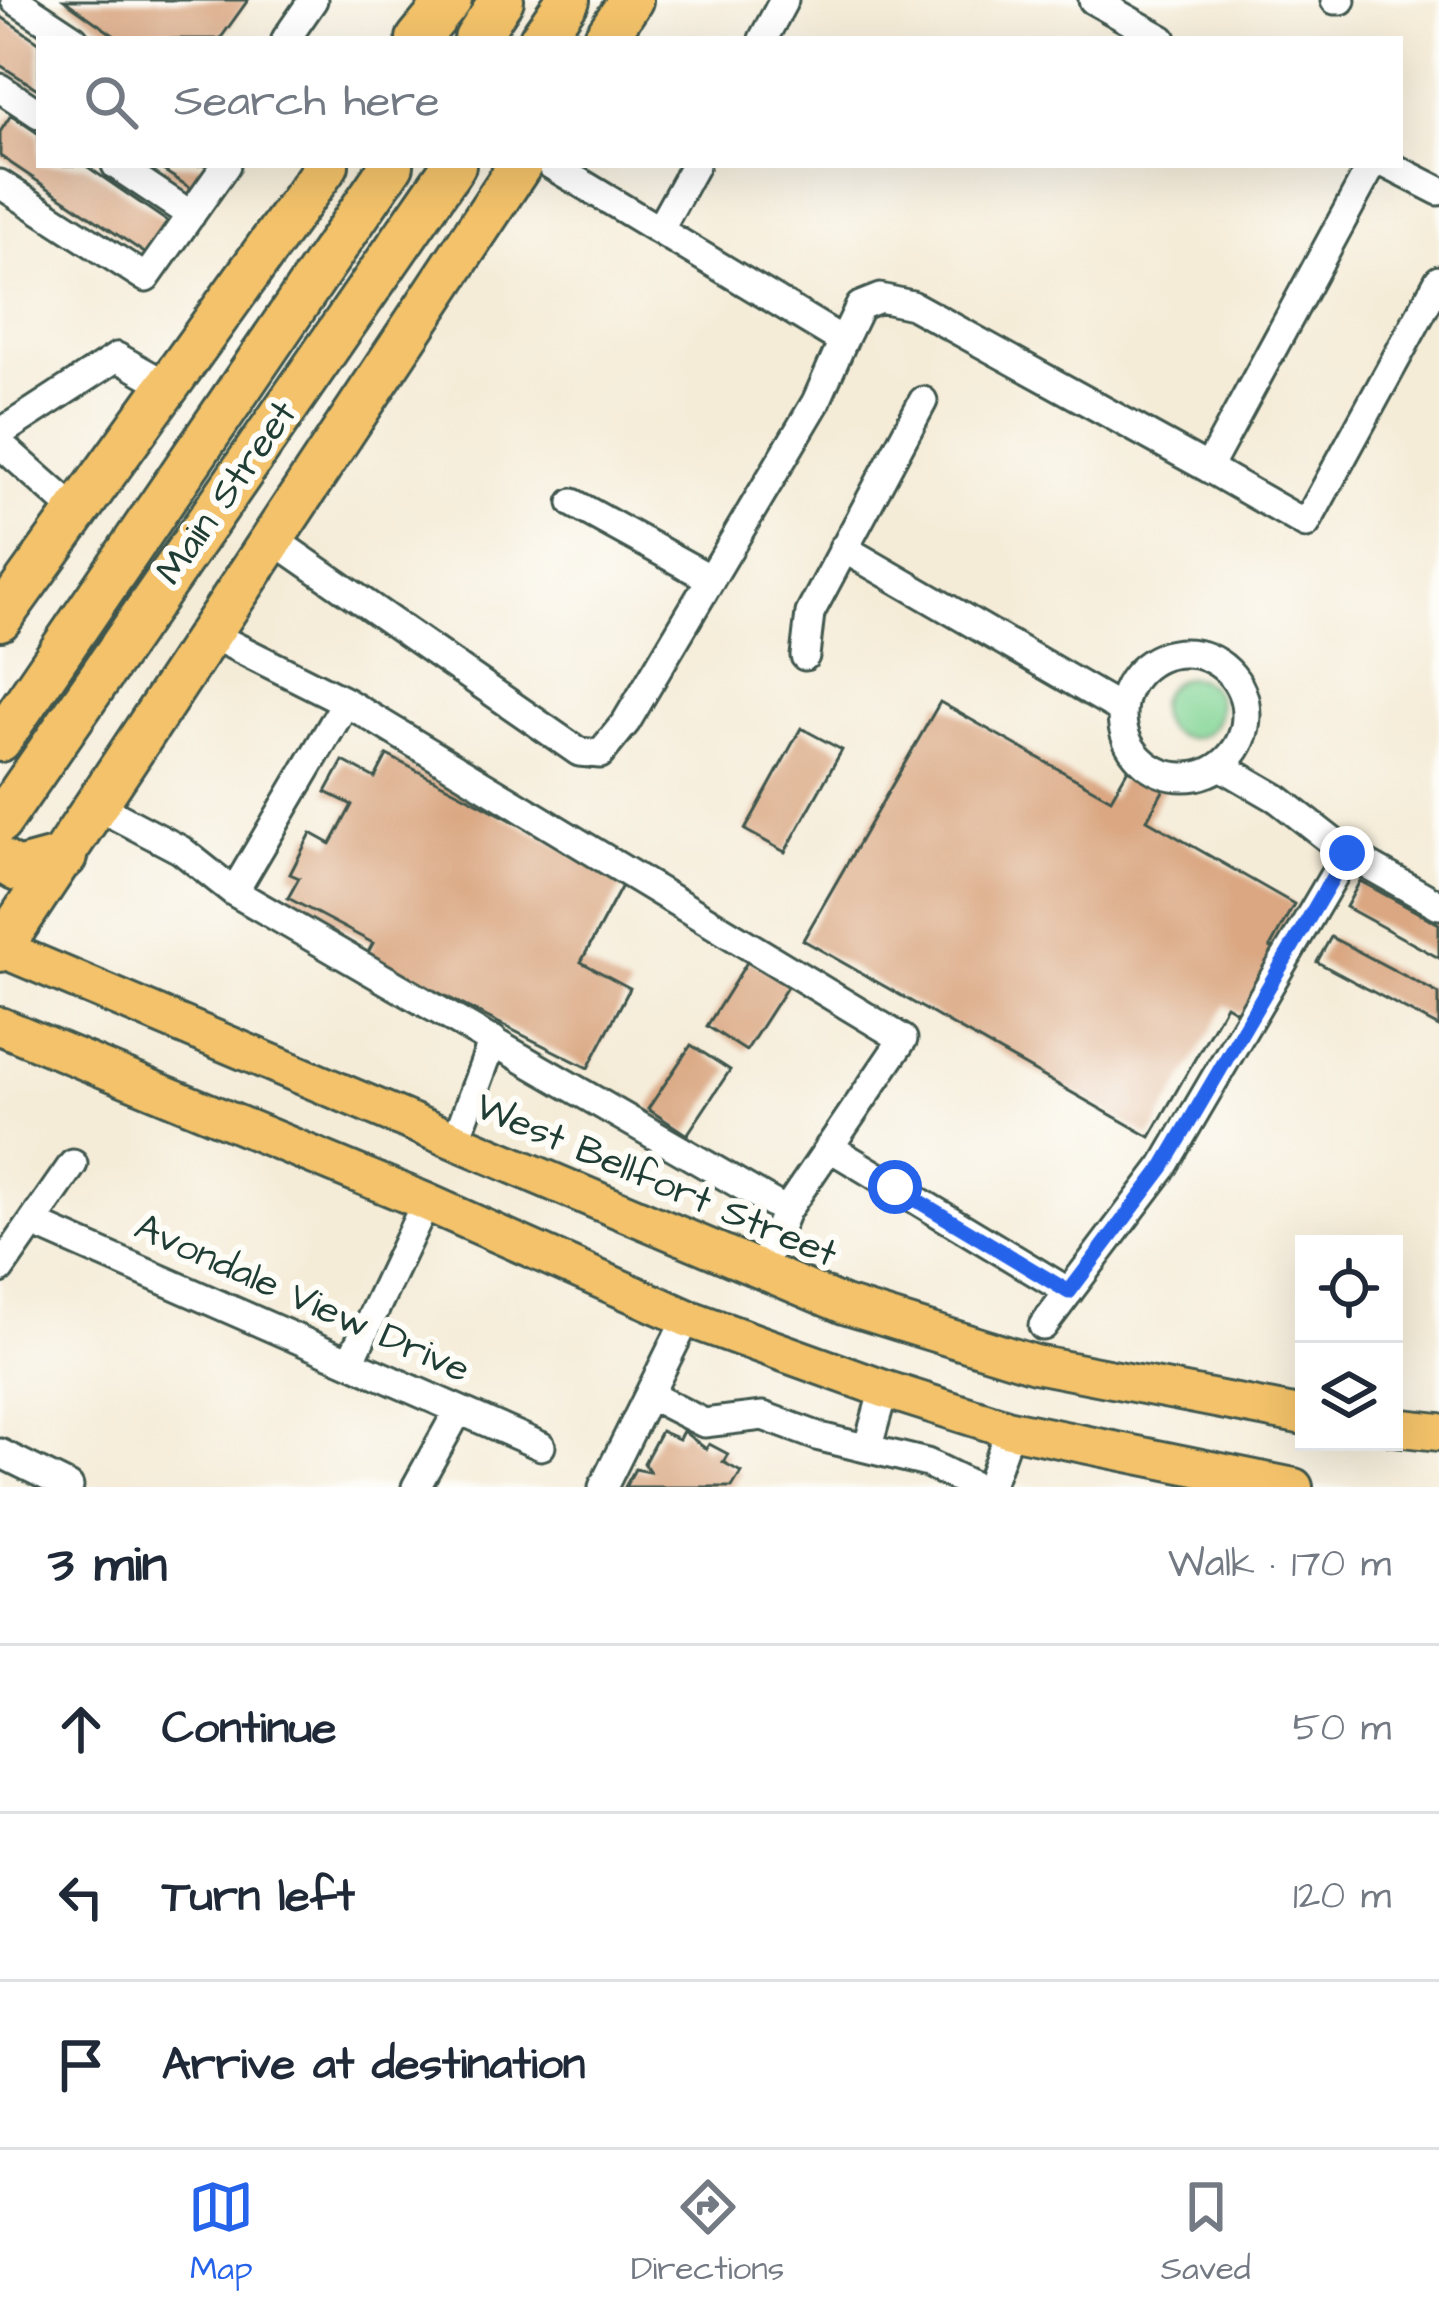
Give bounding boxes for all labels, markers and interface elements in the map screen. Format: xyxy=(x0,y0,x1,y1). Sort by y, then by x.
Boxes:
search box xyxy=(36,36,1403,168)
icon: search xyxy=(78,69,144,135)
text: Search here xyxy=(174,71,440,133)
street label: Main Street xyxy=(144,390,310,596)
route end xyxy=(1320,826,1374,880)
street label: West Bellfort Street xyxy=(467,1080,845,1282)
route start xyxy=(868,1160,922,1214)
street label: Avondale View Drive xyxy=(126,1201,478,1397)
map controls xyxy=(1295,1235,1403,1451)
button: locate xyxy=(1295,1235,1403,1343)
button: layers xyxy=(1295,1343,1403,1451)
text: 3 min xyxy=(48,1530,167,1601)
text: Walk · 170 m xyxy=(1168,1538,1391,1592)
icon: ahead xyxy=(48,1696,114,1762)
text: Continue xyxy=(162,1698,336,1760)
text: 50 m xyxy=(1293,1702,1391,1756)
icon: left xyxy=(48,1864,114,1930)
text: Turn left xyxy=(162,1866,355,1928)
text: 120 m xyxy=(1293,1870,1391,1924)
icon: arrive xyxy=(48,2032,114,2098)
text: Arrive at destination xyxy=(162,2034,585,2096)
tab: Map xyxy=(188,2174,254,2292)
tab: Directions xyxy=(631,2174,784,2292)
tab: Saved xyxy=(1161,2174,1251,2292)

